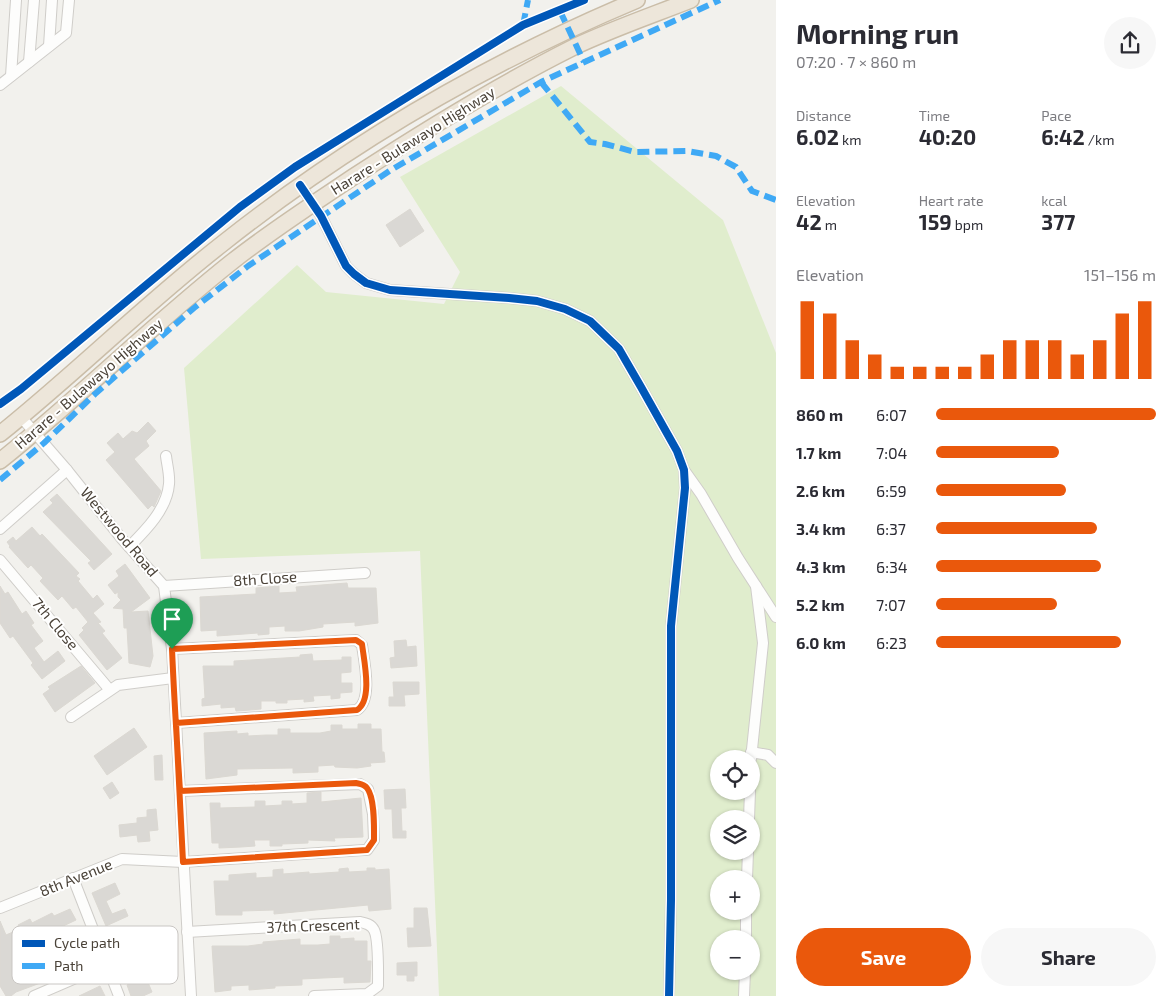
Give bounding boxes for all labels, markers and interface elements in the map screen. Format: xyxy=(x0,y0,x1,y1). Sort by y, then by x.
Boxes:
text: Morning run xyxy=(796,16,959,50)
button: share xyxy=(1104,17,1156,69)
text: 07:20 · 7 × 860 m xyxy=(796,52,916,71)
street label: Harare - Bulawayo Highway xyxy=(327,82,498,198)
text: Distance xyxy=(796,107,851,124)
text: Time xyxy=(919,107,950,124)
text: Pace xyxy=(1041,107,1071,124)
text: 6.02 xyxy=(796,124,839,149)
text: 40:20 xyxy=(919,124,976,149)
text: 6:42 xyxy=(1041,124,1085,149)
text: km xyxy=(839,131,861,148)
text: /km xyxy=(1085,131,1114,148)
text: Elevation xyxy=(796,192,855,209)
text: Heart rate xyxy=(919,192,983,209)
text: kcal xyxy=(1041,192,1067,209)
text: 42 xyxy=(796,209,822,234)
text: 159 xyxy=(919,209,952,234)
text: 377 xyxy=(1041,209,1075,234)
text: m xyxy=(822,216,837,233)
text: bpm xyxy=(952,216,983,233)
text: Elevation xyxy=(796,265,864,284)
text: 151–156 m xyxy=(1084,265,1156,284)
street label: Harare - Bulawayo Highway xyxy=(11,314,166,452)
text: 860 m xyxy=(796,405,843,424)
text: 6:07 xyxy=(876,405,907,424)
text: 1.7 km xyxy=(796,443,841,462)
text: 7:04 xyxy=(876,443,907,462)
text: 2.6 km xyxy=(796,481,845,500)
text: 6:59 xyxy=(876,481,907,500)
street label: Westwood Road xyxy=(77,483,162,580)
text: 3.4 km xyxy=(796,519,846,538)
text: 6:37 xyxy=(876,519,906,538)
text: 4.3 km xyxy=(796,557,846,576)
text: 6:34 xyxy=(876,557,908,576)
street label: 8th Close xyxy=(232,567,298,589)
street label: 7th Close xyxy=(29,594,83,653)
text: 5.2 km xyxy=(796,595,845,614)
text: 7:07 xyxy=(876,595,906,614)
pin xyxy=(151,598,193,649)
icon: arrive xyxy=(158,605,186,633)
text: 6.0 km xyxy=(796,633,846,652)
text: 6:23 xyxy=(876,633,907,652)
map controls xyxy=(710,750,760,980)
button: locate xyxy=(710,750,760,800)
button: layers xyxy=(710,810,760,860)
street label: 8th Avenue xyxy=(37,854,115,900)
button: + xyxy=(710,870,760,920)
street label: 37th Crescent xyxy=(266,914,360,936)
legend xyxy=(12,926,178,984)
button: Save xyxy=(796,928,971,986)
button: Share xyxy=(981,928,1156,986)
button: − xyxy=(710,930,760,980)
text: Cycle path xyxy=(54,934,120,951)
text: Path xyxy=(54,957,83,974)

